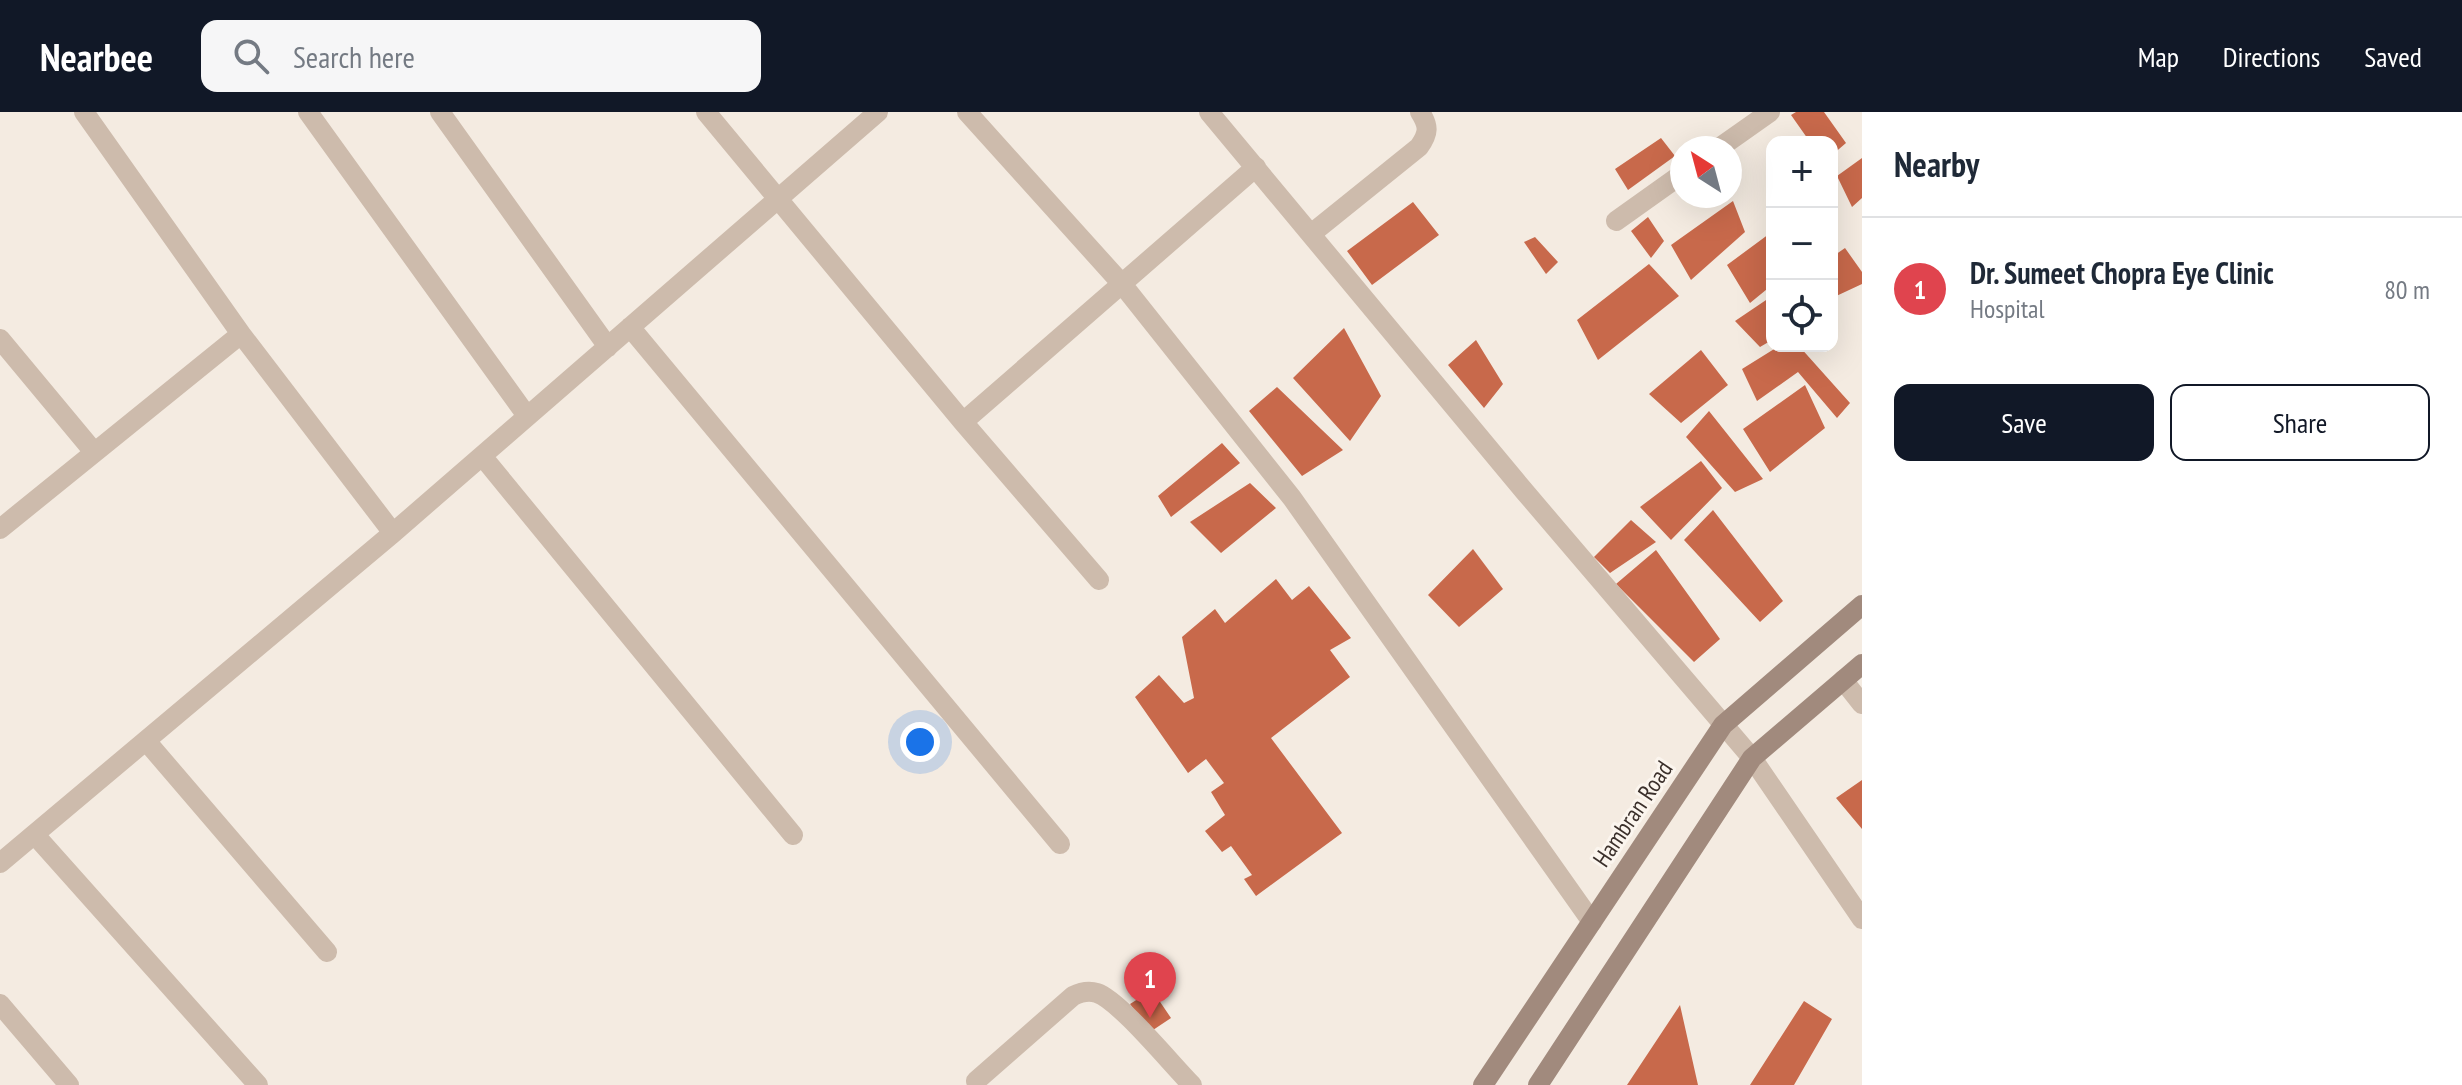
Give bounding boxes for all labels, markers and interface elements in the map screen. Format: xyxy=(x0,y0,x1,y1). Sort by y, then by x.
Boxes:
search box xyxy=(201,20,761,92)
text: Nearbee xyxy=(40,32,153,81)
icon: search xyxy=(229,34,273,78)
text: Search here xyxy=(293,37,415,76)
text: Map xyxy=(2138,38,2179,75)
text: Directions xyxy=(2223,38,2320,75)
text: Saved xyxy=(2364,38,2422,75)
north arrow xyxy=(1670,136,1742,208)
map controls xyxy=(1766,136,1838,352)
button: + xyxy=(1766,136,1838,208)
text: Nearby xyxy=(1894,142,1979,186)
button: − xyxy=(1766,208,1838,280)
text: Dr. Sumeet Chopra Eye Clinic xyxy=(1970,253,2274,292)
text: 1 xyxy=(1914,273,1926,306)
text: 80 m xyxy=(2384,273,2430,306)
button: locate xyxy=(1766,280,1838,352)
text: Hospital xyxy=(1970,292,2045,325)
button: Save xyxy=(1894,384,2154,461)
button: Share xyxy=(2170,384,2430,461)
your location xyxy=(900,722,940,762)
street label: Hambran Road xyxy=(1586,755,1679,873)
pin: 1 xyxy=(1124,952,1176,1018)

